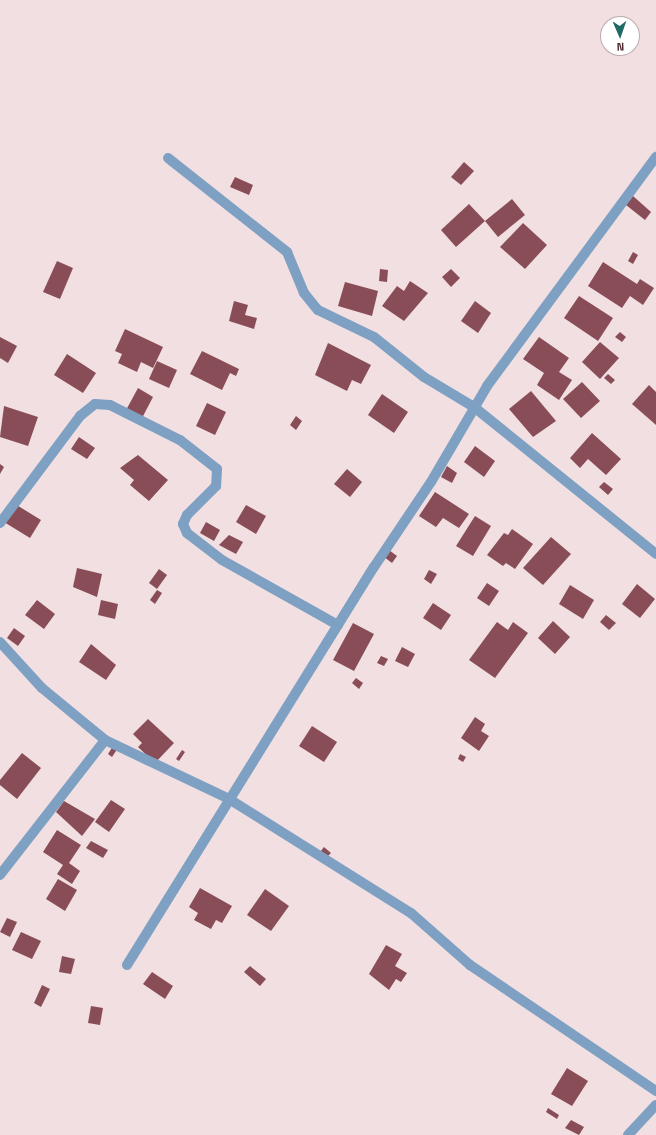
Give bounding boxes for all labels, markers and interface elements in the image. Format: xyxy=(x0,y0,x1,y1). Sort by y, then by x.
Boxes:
north arrow xyxy=(600,16,640,56)
text: N xyxy=(616,40,624,54)

